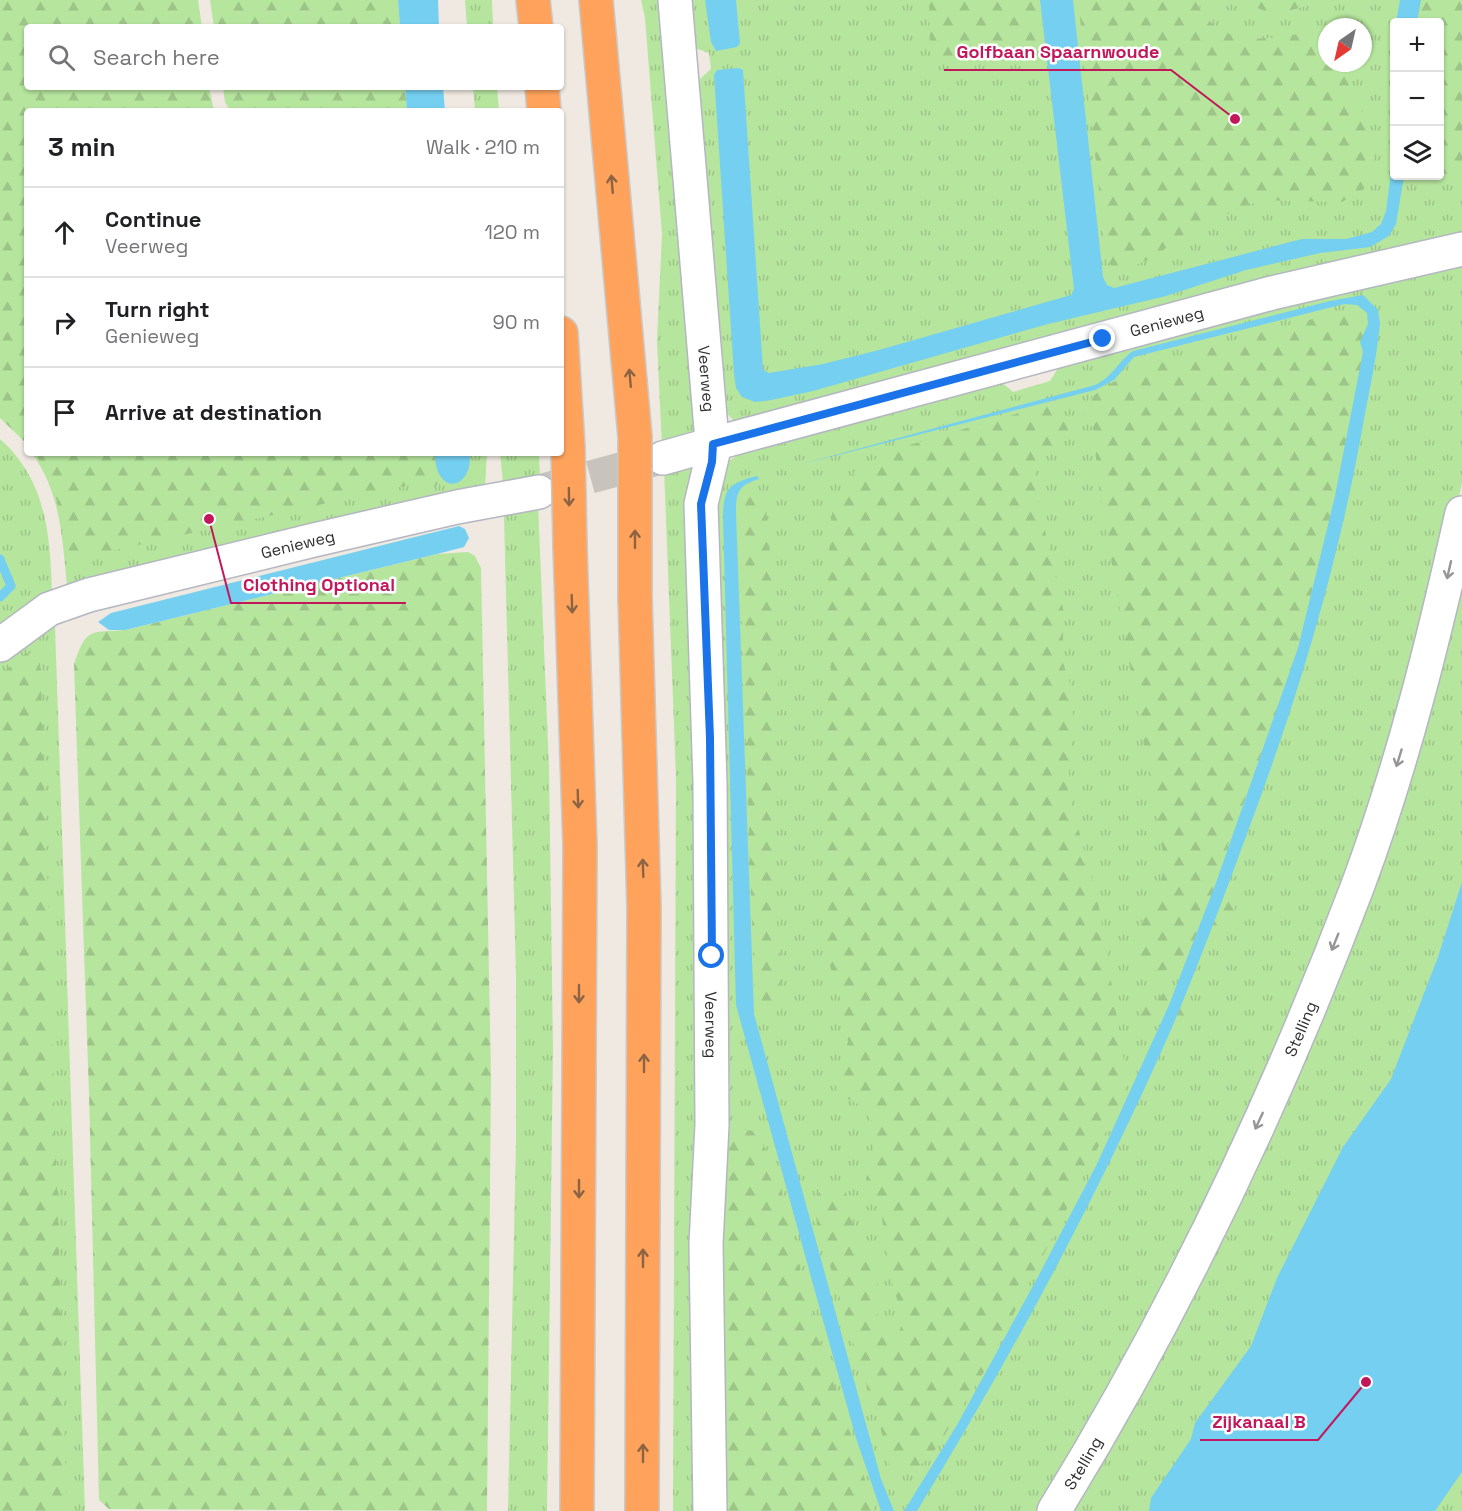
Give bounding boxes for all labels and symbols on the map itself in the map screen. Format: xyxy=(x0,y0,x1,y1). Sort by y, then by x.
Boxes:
north arrow xyxy=(1318,18,1372,72)
callout: Golfbaan Spaarnwoude xyxy=(944,34,1171,70)
text: Golfbaan Spaarnwoude xyxy=(957,40,1160,63)
one-way arrow xyxy=(606,175,617,195)
street label: Genieweg xyxy=(1128,301,1206,341)
route end xyxy=(1089,325,1115,351)
street label: Veerweg xyxy=(694,345,720,413)
one-way arrow xyxy=(624,369,635,389)
one-way arrow xyxy=(564,487,575,507)
street label: Genieweg xyxy=(258,525,337,563)
one-way arrow xyxy=(629,529,641,549)
one-way arrow xyxy=(1443,559,1454,579)
callout: Clothing Optional xyxy=(231,567,406,603)
text: Clothing Optional xyxy=(243,573,395,596)
one-way arrow xyxy=(566,594,578,614)
one-way arrow xyxy=(1393,748,1404,767)
one-way arrow xyxy=(573,789,584,809)
one-way arrow xyxy=(637,858,649,878)
one-way arrow xyxy=(1329,932,1340,951)
route start xyxy=(698,942,724,968)
one-way arrow xyxy=(573,984,585,1004)
street label: Veerweg xyxy=(701,991,722,1058)
street label: Stelling xyxy=(1279,998,1321,1060)
one-way arrow xyxy=(638,1053,650,1073)
one-way arrow xyxy=(1252,1112,1264,1130)
one-way arrow xyxy=(573,1179,585,1199)
one-way arrow xyxy=(637,1248,649,1268)
callout: Zijkanaal B xyxy=(1200,1404,1318,1440)
text: Zijkanaal B xyxy=(1212,1410,1306,1433)
street label: Stelling xyxy=(1059,1433,1107,1493)
one-way arrow xyxy=(637,1443,649,1463)

